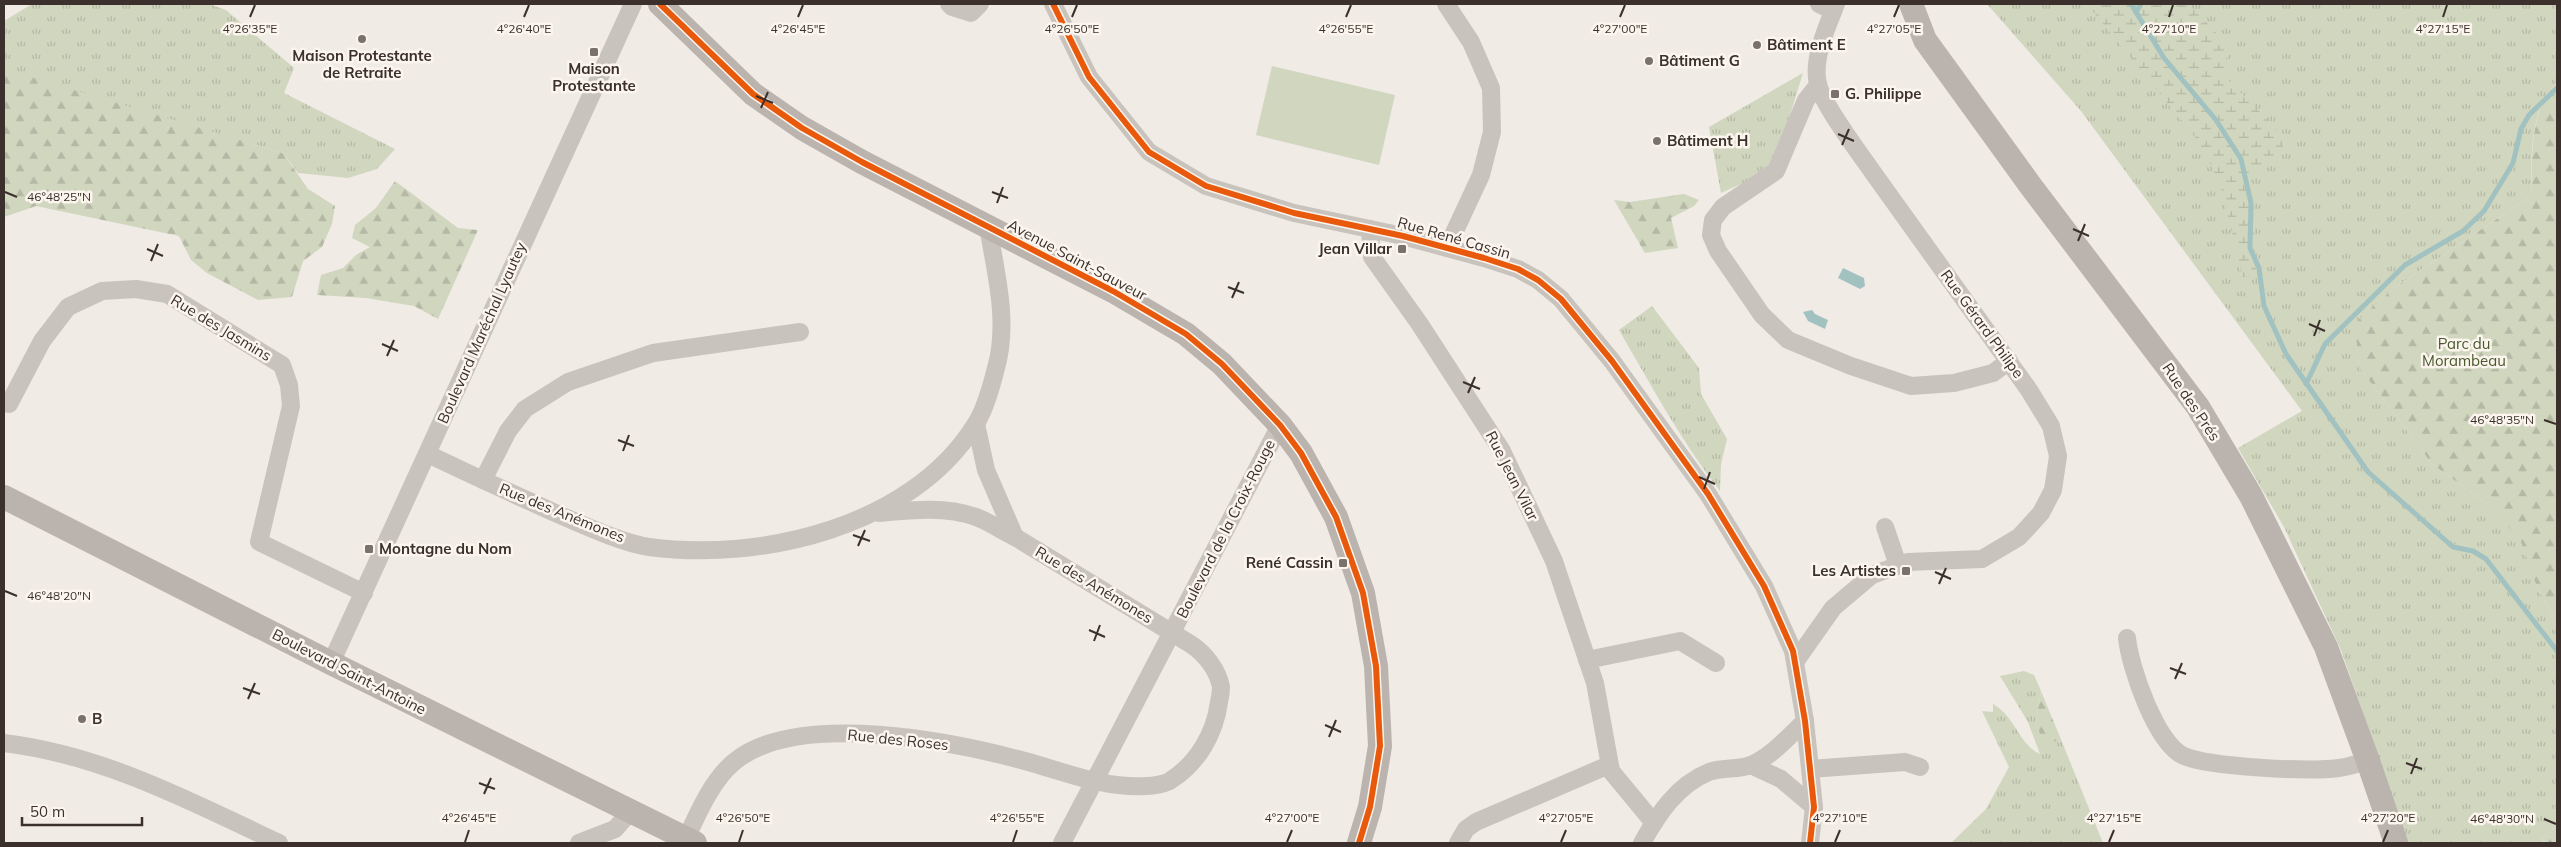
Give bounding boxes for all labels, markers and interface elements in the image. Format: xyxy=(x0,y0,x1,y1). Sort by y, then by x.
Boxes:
text: 4°26'35"E xyxy=(223,21,277,36)
text: 4°26'40"E xyxy=(497,21,551,36)
text: 4°26'45"E xyxy=(771,21,825,36)
text: 4°26'50"E xyxy=(1045,21,1099,36)
text: 4°26'55"E xyxy=(1319,21,1373,36)
text: 4°27'00"E xyxy=(1593,21,1647,36)
text: 4°27'05"E xyxy=(1867,21,1921,36)
text: 4°27'10"E xyxy=(2142,21,2196,36)
text: 4°27'15"E xyxy=(2416,21,2470,36)
marker: Maison Protestante de Retraite xyxy=(356,33,368,45)
place label: Bâtiment E xyxy=(1767,35,1846,54)
marker: Bâtiment E xyxy=(1751,39,1763,51)
place label: Maison Protestante de Retraite xyxy=(292,46,432,82)
marker: Maison Protestante xyxy=(588,46,600,58)
place label: Bâtiment G xyxy=(1659,51,1740,70)
marker: Bâtiment G xyxy=(1643,55,1655,67)
place label: Maison Protestante xyxy=(552,59,636,95)
place label: G. Philippe xyxy=(1845,84,1922,103)
marker: G. Philippe xyxy=(1829,88,1841,100)
place label: Bâtiment H xyxy=(1667,131,1748,150)
marker: Bâtiment H xyxy=(1651,135,1663,147)
text: 46°48'25"N xyxy=(27,189,91,204)
street label: Rue René Cassin xyxy=(1395,212,1513,263)
street label: Avenue Saint-Sauveur xyxy=(1004,215,1151,305)
street label: Boulevard Maréchal Lyautey xyxy=(433,239,530,426)
place label: Jean Villar xyxy=(1318,239,1392,258)
marker: Jean Villar xyxy=(1396,243,1408,255)
street label: Rue Gérard Philipe xyxy=(1937,266,2028,382)
street label: Rue des Jasmins xyxy=(168,290,275,365)
park label: Parc du Morambeau xyxy=(2422,334,2506,370)
street label: Rue des Prés xyxy=(2158,359,2225,444)
text: 46°48'35"N xyxy=(2470,412,2534,427)
street label: Rue Jean Vilar xyxy=(1482,428,1543,524)
street label: Boulevard de la Croix-Rouge xyxy=(1172,436,1279,621)
street label: Rue des Anémones xyxy=(497,479,628,546)
place label: Montagne du Nom xyxy=(379,539,512,558)
street label: Rue des Anémones xyxy=(1032,542,1156,627)
marker: Montagne du Nom xyxy=(363,543,375,555)
place label: René Cassin xyxy=(1246,553,1333,572)
marker: René Cassin xyxy=(1337,557,1349,569)
place label: Les Artistes xyxy=(1812,561,1896,580)
marker: Les Artistes xyxy=(1900,565,1912,577)
text: 46°48'20"N xyxy=(27,588,91,603)
street label: Boulevard Saint-Antoine xyxy=(269,624,429,719)
place label: B xyxy=(92,709,102,728)
marker: B xyxy=(76,713,88,725)
street label: Rue des Roses xyxy=(847,725,949,754)
scale bar xyxy=(22,794,142,826)
text: 50 m xyxy=(30,802,65,821)
text: 4°26'45"E xyxy=(442,810,496,825)
text: 4°26'50"E xyxy=(716,810,770,825)
text: 4°26'55"E xyxy=(990,810,1044,825)
text: 4°27'00"E xyxy=(1265,810,1319,825)
text: 4°27'05"E xyxy=(1539,810,1593,825)
text: 4°27'10"E xyxy=(1813,810,1867,825)
text: 4°27'15"E xyxy=(2087,810,2141,825)
text: 4°27'20"E xyxy=(2361,810,2415,825)
text: 46°48'30"N xyxy=(2470,811,2534,826)

